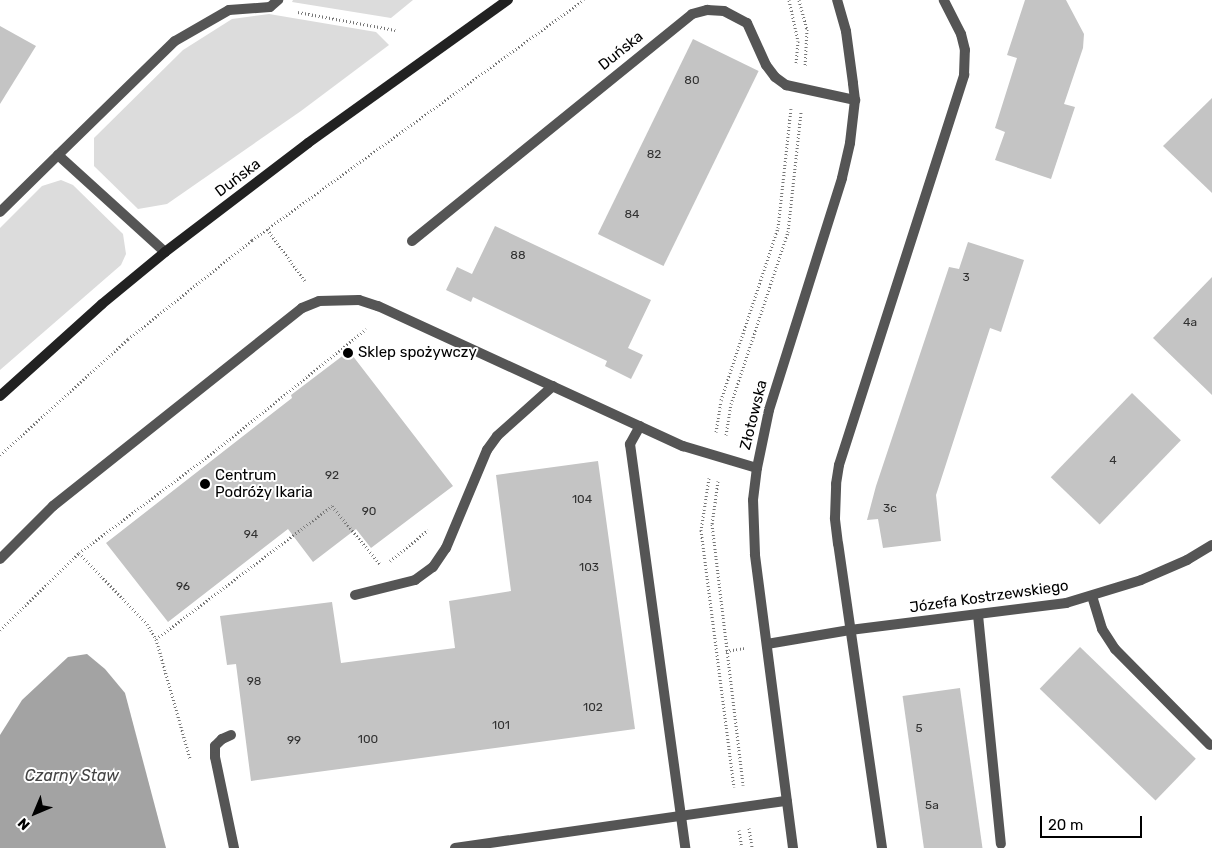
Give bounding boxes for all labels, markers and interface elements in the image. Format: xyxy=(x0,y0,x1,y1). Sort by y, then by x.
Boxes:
street label: Duńska xyxy=(595,28,647,74)
house number: 80 xyxy=(684,74,700,88)
house number: 82 xyxy=(647,148,661,162)
street label: Duńska xyxy=(212,155,264,201)
house number: 84 xyxy=(624,208,640,222)
house number: 88 xyxy=(510,249,526,263)
house number: 3 xyxy=(962,271,970,285)
house number: 4a xyxy=(1183,316,1197,330)
place label: Sklep spożywczy xyxy=(358,344,477,362)
marker: Sklep spożywczy xyxy=(342,347,354,359)
street label: Złotowska xyxy=(737,378,771,452)
house number: 4 xyxy=(1109,454,1117,468)
place label: Centrum Podróży Ikaria xyxy=(215,466,313,501)
house number: 92 xyxy=(325,469,339,483)
marker: Centrum Podróży Ikaria xyxy=(199,478,211,490)
house number: 104 xyxy=(572,493,592,507)
house number: 3c xyxy=(883,502,897,516)
house number: 90 xyxy=(362,505,376,519)
house number: 94 xyxy=(244,528,258,542)
house number: 103 xyxy=(579,561,599,575)
street label: Józefa Kostrzewskiego xyxy=(908,577,1070,617)
house number: 96 xyxy=(176,580,190,594)
house number: 98 xyxy=(247,675,261,689)
house number: 102 xyxy=(583,701,603,715)
house number: 101 xyxy=(492,719,510,733)
house number: 5 xyxy=(915,722,923,736)
house number: 100 xyxy=(358,733,378,747)
house number: 99 xyxy=(287,734,301,748)
water label: Czarny Staw xyxy=(25,766,119,786)
north arrow xyxy=(10,788,60,838)
house number: 5a xyxy=(925,799,939,813)
scale bar xyxy=(1042,806,1144,838)
text: N xyxy=(14,814,34,834)
text: 20 m xyxy=(1048,816,1083,834)

